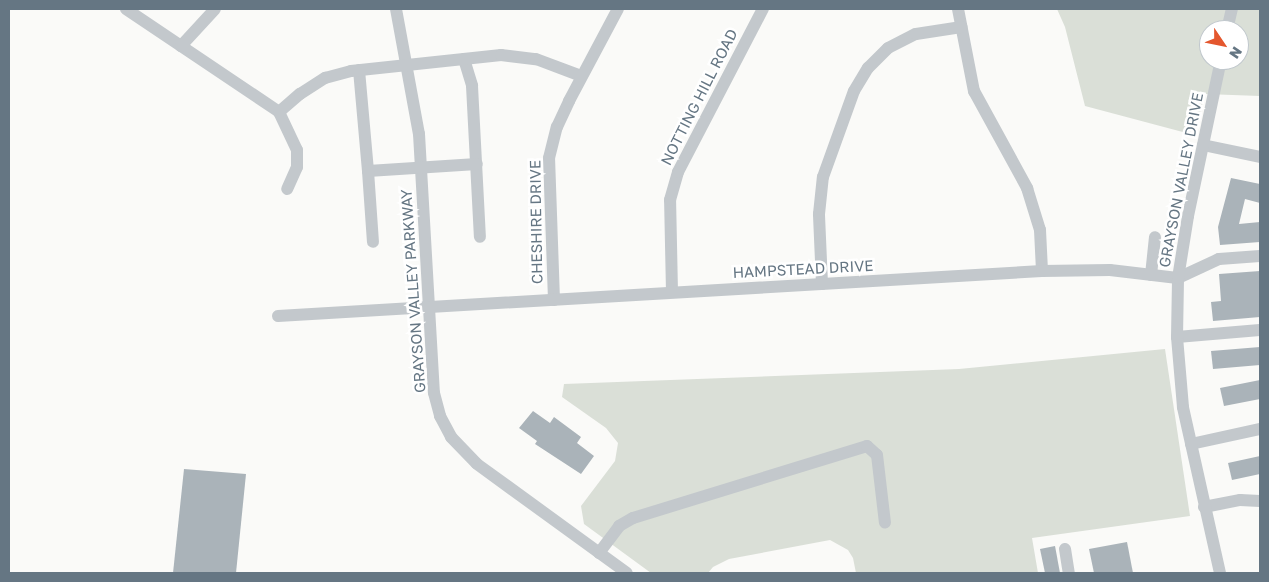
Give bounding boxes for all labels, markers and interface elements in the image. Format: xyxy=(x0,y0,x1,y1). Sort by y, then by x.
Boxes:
north arrow xyxy=(1199,20,1249,70)
street label: NOTTING HILL ROAD xyxy=(657,26,741,168)
text: N xyxy=(1226,44,1246,62)
street label: GRAYSON VALLEY DRIVE xyxy=(1155,91,1207,269)
street label: CHESHIRE DRIVE xyxy=(526,160,546,284)
street label: GRAYSON VALLEY PARKWAY xyxy=(397,189,429,393)
street label: HAMPSTEAD DRIVE xyxy=(732,256,874,282)

